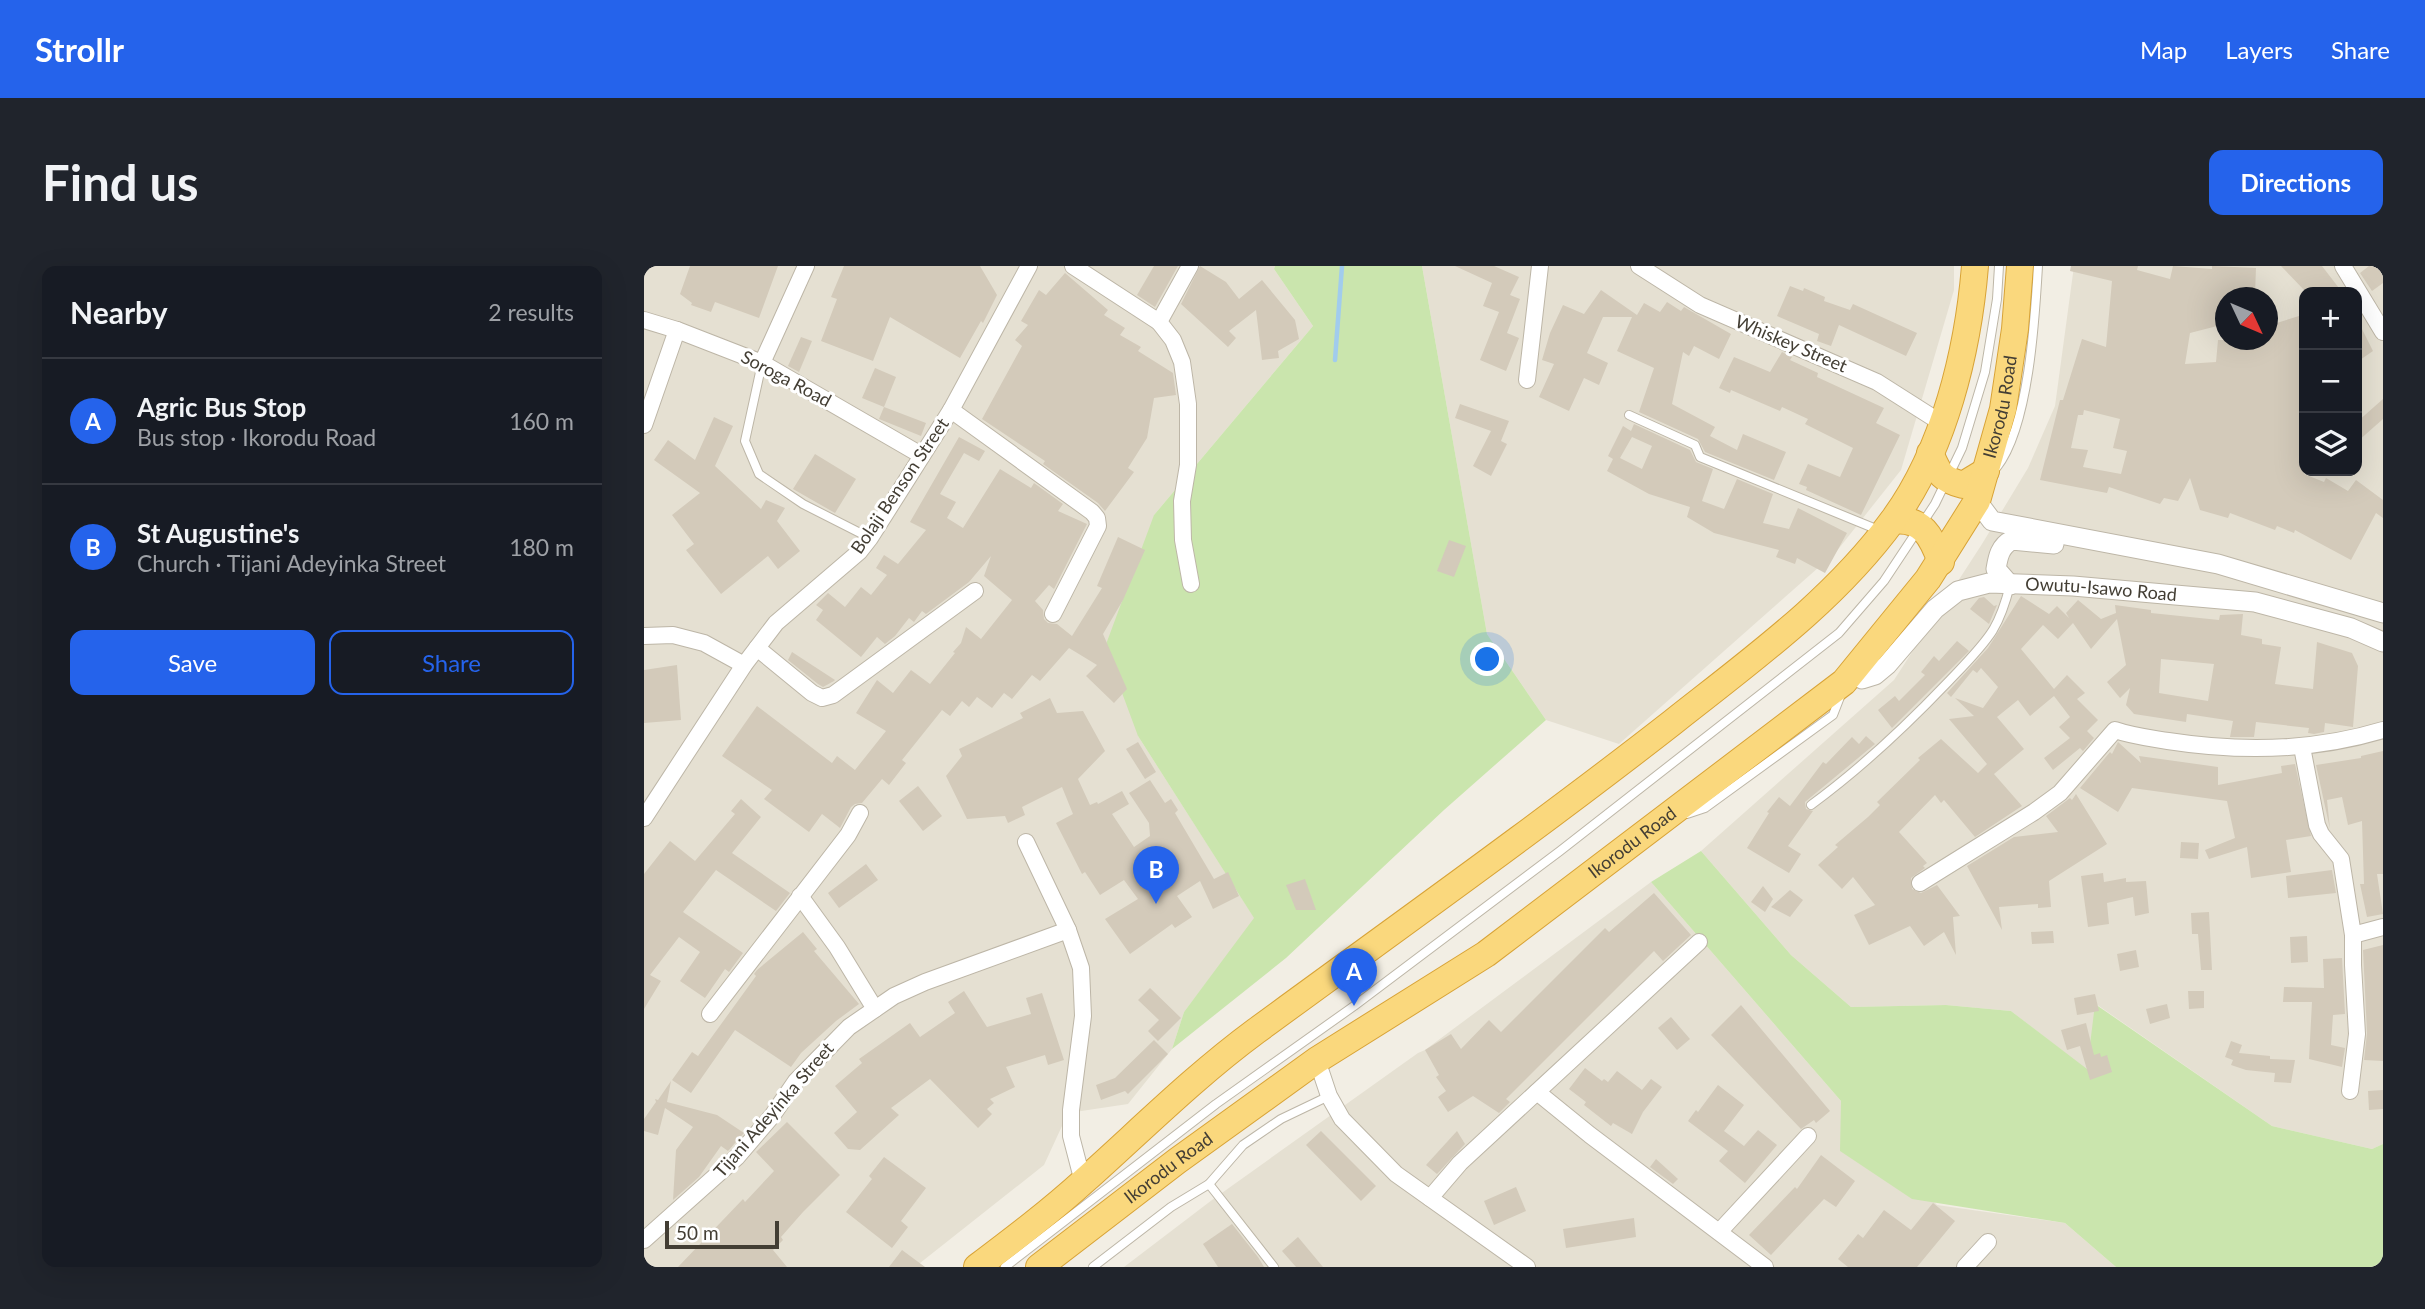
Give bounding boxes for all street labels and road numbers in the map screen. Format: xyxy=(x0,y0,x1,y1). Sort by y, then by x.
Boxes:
street label: Whiskey Street xyxy=(1732,310,1851,377)
street label: Soroga Road xyxy=(738,345,835,411)
street label: Ikorodu Road xyxy=(1978,354,2021,461)
street label: Bolaji Benson Street xyxy=(846,413,953,558)
street label: Owutu-Isawo Road xyxy=(2025,572,2178,605)
street label: Ikorodu Road xyxy=(1583,801,1680,882)
street label: Tijani Adeyinka Street xyxy=(709,1037,838,1181)
street label: Ikorodu Road xyxy=(1119,1127,1216,1208)

